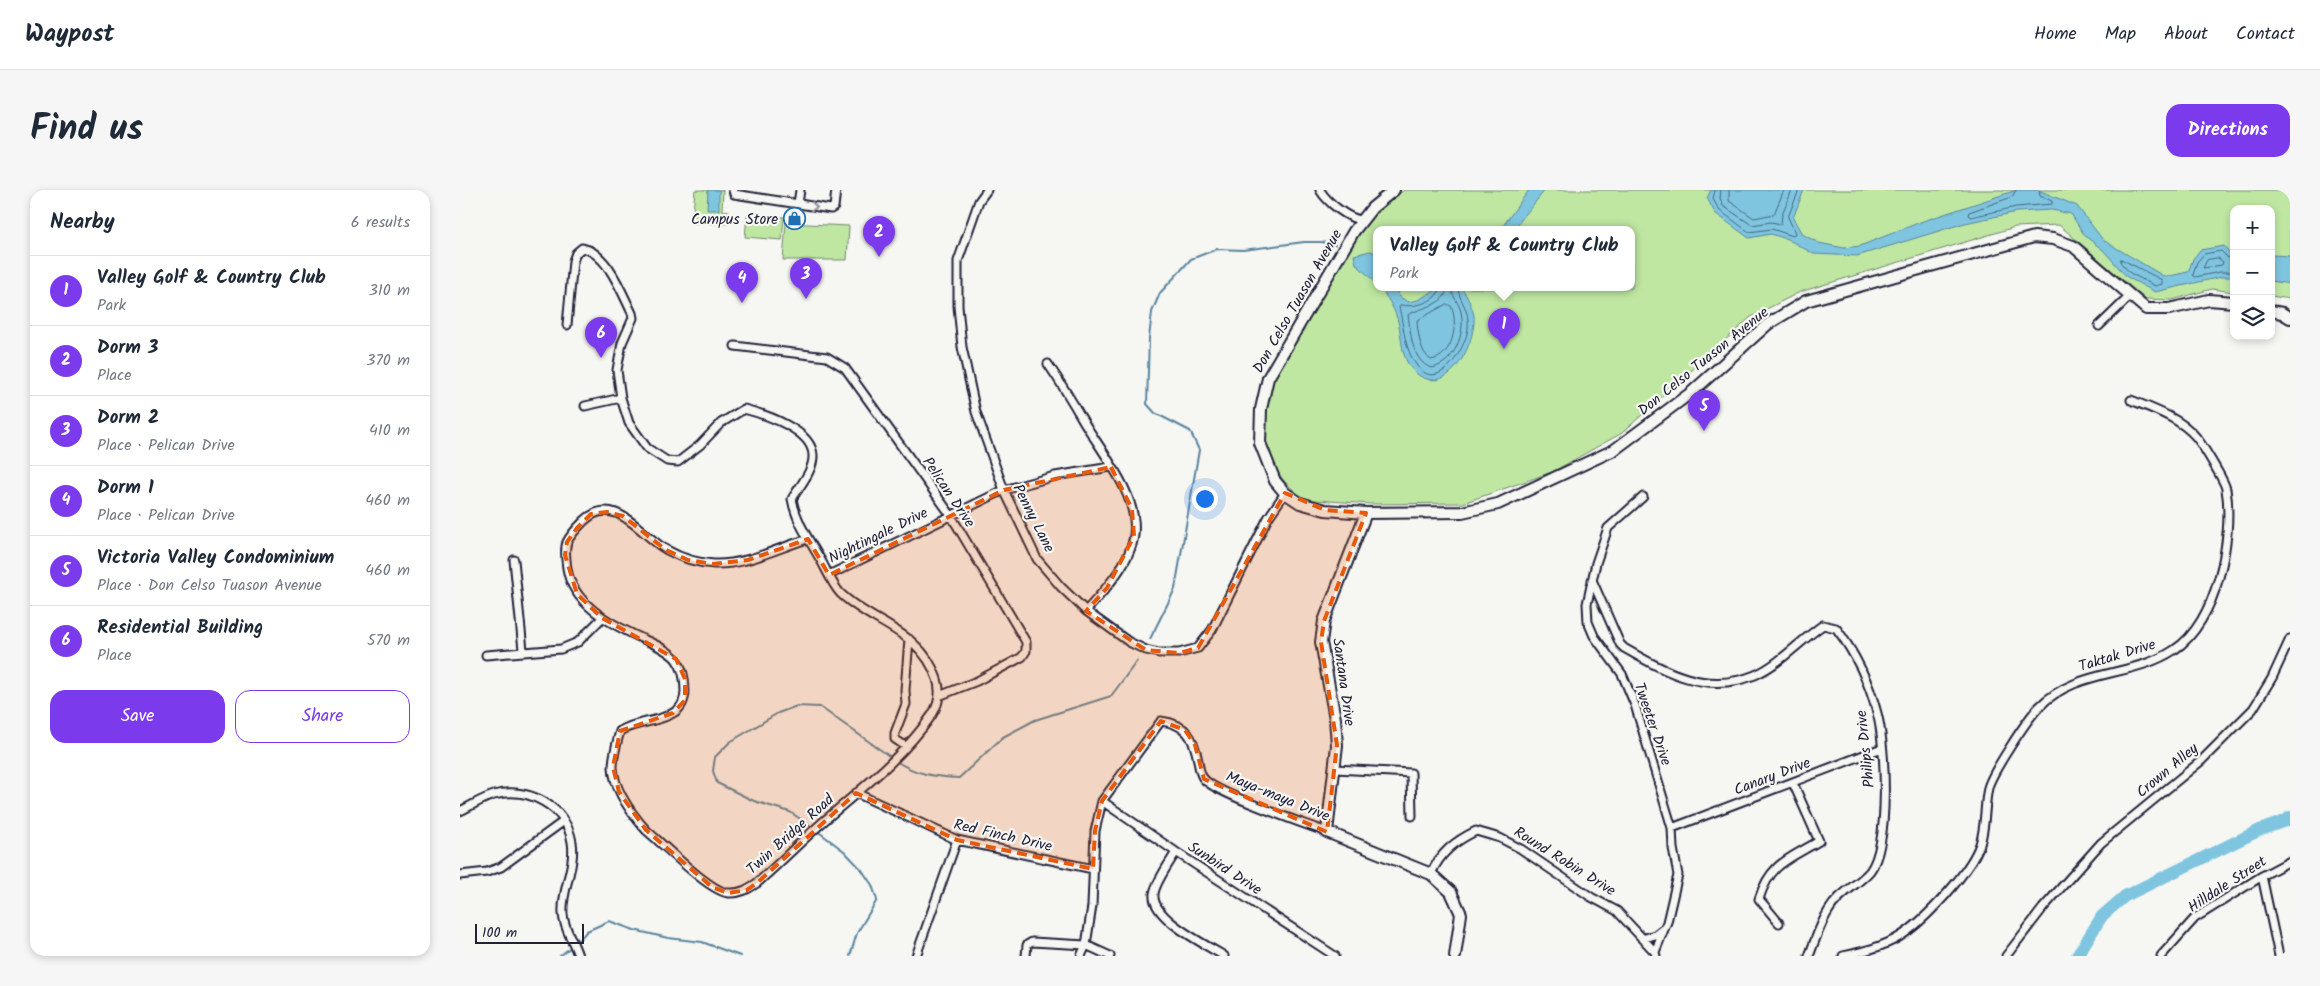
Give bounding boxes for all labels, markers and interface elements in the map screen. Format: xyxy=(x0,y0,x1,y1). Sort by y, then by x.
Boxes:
text: Waypost xyxy=(25,15,114,54)
text: Home xyxy=(2034,20,2077,49)
text: Map xyxy=(2105,20,2136,49)
text: About xyxy=(2164,20,2208,49)
text: Contact xyxy=(2236,20,2295,49)
text: Find us xyxy=(30,102,143,158)
button: Directions xyxy=(2166,104,2290,157)
one-way arrow xyxy=(810,201,819,211)
map controls xyxy=(2230,205,2275,340)
button: + xyxy=(2230,205,2275,250)
text: Nearby xyxy=(50,206,115,239)
shop icon: Campus Store xyxy=(782,207,806,231)
place label: Campus Store xyxy=(691,208,778,232)
text: 6 results xyxy=(351,210,410,235)
pin: 2 xyxy=(863,216,895,257)
street label: Don Celso Tuason Avenue xyxy=(1247,225,1349,378)
popup xyxy=(1373,226,1635,291)
text: Valley Golf & Country Club xyxy=(1390,231,1618,261)
button: − xyxy=(2230,250,2275,295)
pin: 3 xyxy=(790,258,822,299)
text: Park xyxy=(1390,261,1419,286)
pin: 4 xyxy=(726,262,758,303)
text: Valley Golf & Country Club xyxy=(97,263,326,293)
text: 1 xyxy=(64,278,68,303)
text: 310 m xyxy=(369,278,410,303)
text: Park xyxy=(97,293,126,318)
button: layers xyxy=(2230,295,2275,340)
street label: Don Celso Tuason Avenue xyxy=(1633,301,1775,422)
pin: 1 xyxy=(1488,308,1520,349)
pin: 6 xyxy=(585,317,617,358)
text: Dorm 3 xyxy=(97,333,158,363)
text: 2 xyxy=(61,348,71,373)
text: 370 m xyxy=(366,348,410,373)
text: Place xyxy=(97,363,131,388)
pin: 5 xyxy=(1688,390,1720,431)
text: Dorm 2 xyxy=(97,403,159,433)
text: 3 xyxy=(62,418,70,443)
text: 410 m xyxy=(369,418,410,443)
text: Place · Pelican Drive xyxy=(97,433,235,458)
street label: Pelican Drive xyxy=(916,452,981,533)
text: Dorm 1 xyxy=(97,473,154,503)
street label: Penny Lane xyxy=(1006,480,1061,557)
your location xyxy=(1192,486,1218,512)
text: 4 xyxy=(62,488,70,513)
text: 460 m xyxy=(365,488,410,513)
street label: Nightingale Drive xyxy=(825,501,933,570)
text: Place · Pelican Drive xyxy=(97,503,235,528)
text: Victoria Valley Condominium xyxy=(97,543,334,573)
text: 5 xyxy=(62,558,70,583)
text: 460 m xyxy=(365,558,410,583)
text: Place · Don Celso Tuason Avenue xyxy=(97,573,322,598)
text: Residential Building xyxy=(97,613,263,643)
text: 6 xyxy=(62,628,70,653)
text: 570 m xyxy=(367,628,410,653)
street label: Taktak Drive xyxy=(2076,633,2159,679)
street label: Santana Drive xyxy=(1325,637,1361,728)
text: Place xyxy=(97,643,131,668)
street label: Tweeter Drive xyxy=(1627,680,1678,769)
button: Save xyxy=(50,690,225,743)
button: Share xyxy=(235,690,410,743)
street label: Philips Drive xyxy=(1850,709,1882,789)
street label: Crown Alley xyxy=(2131,737,2205,804)
street label: Canary Drive xyxy=(1731,751,1814,803)
street label: Maya-maya Drive xyxy=(1222,765,1333,829)
street label: Twin Bridge Road xyxy=(741,788,840,881)
street label: Red Finch Drive xyxy=(951,813,1055,859)
street label: Round Robin Drive xyxy=(1509,821,1620,903)
street label: Sunbird Drive xyxy=(1183,836,1267,902)
street label: Hilldale Street xyxy=(2183,850,2272,919)
scale bar xyxy=(475,921,584,944)
text: 100 m xyxy=(482,922,517,944)

